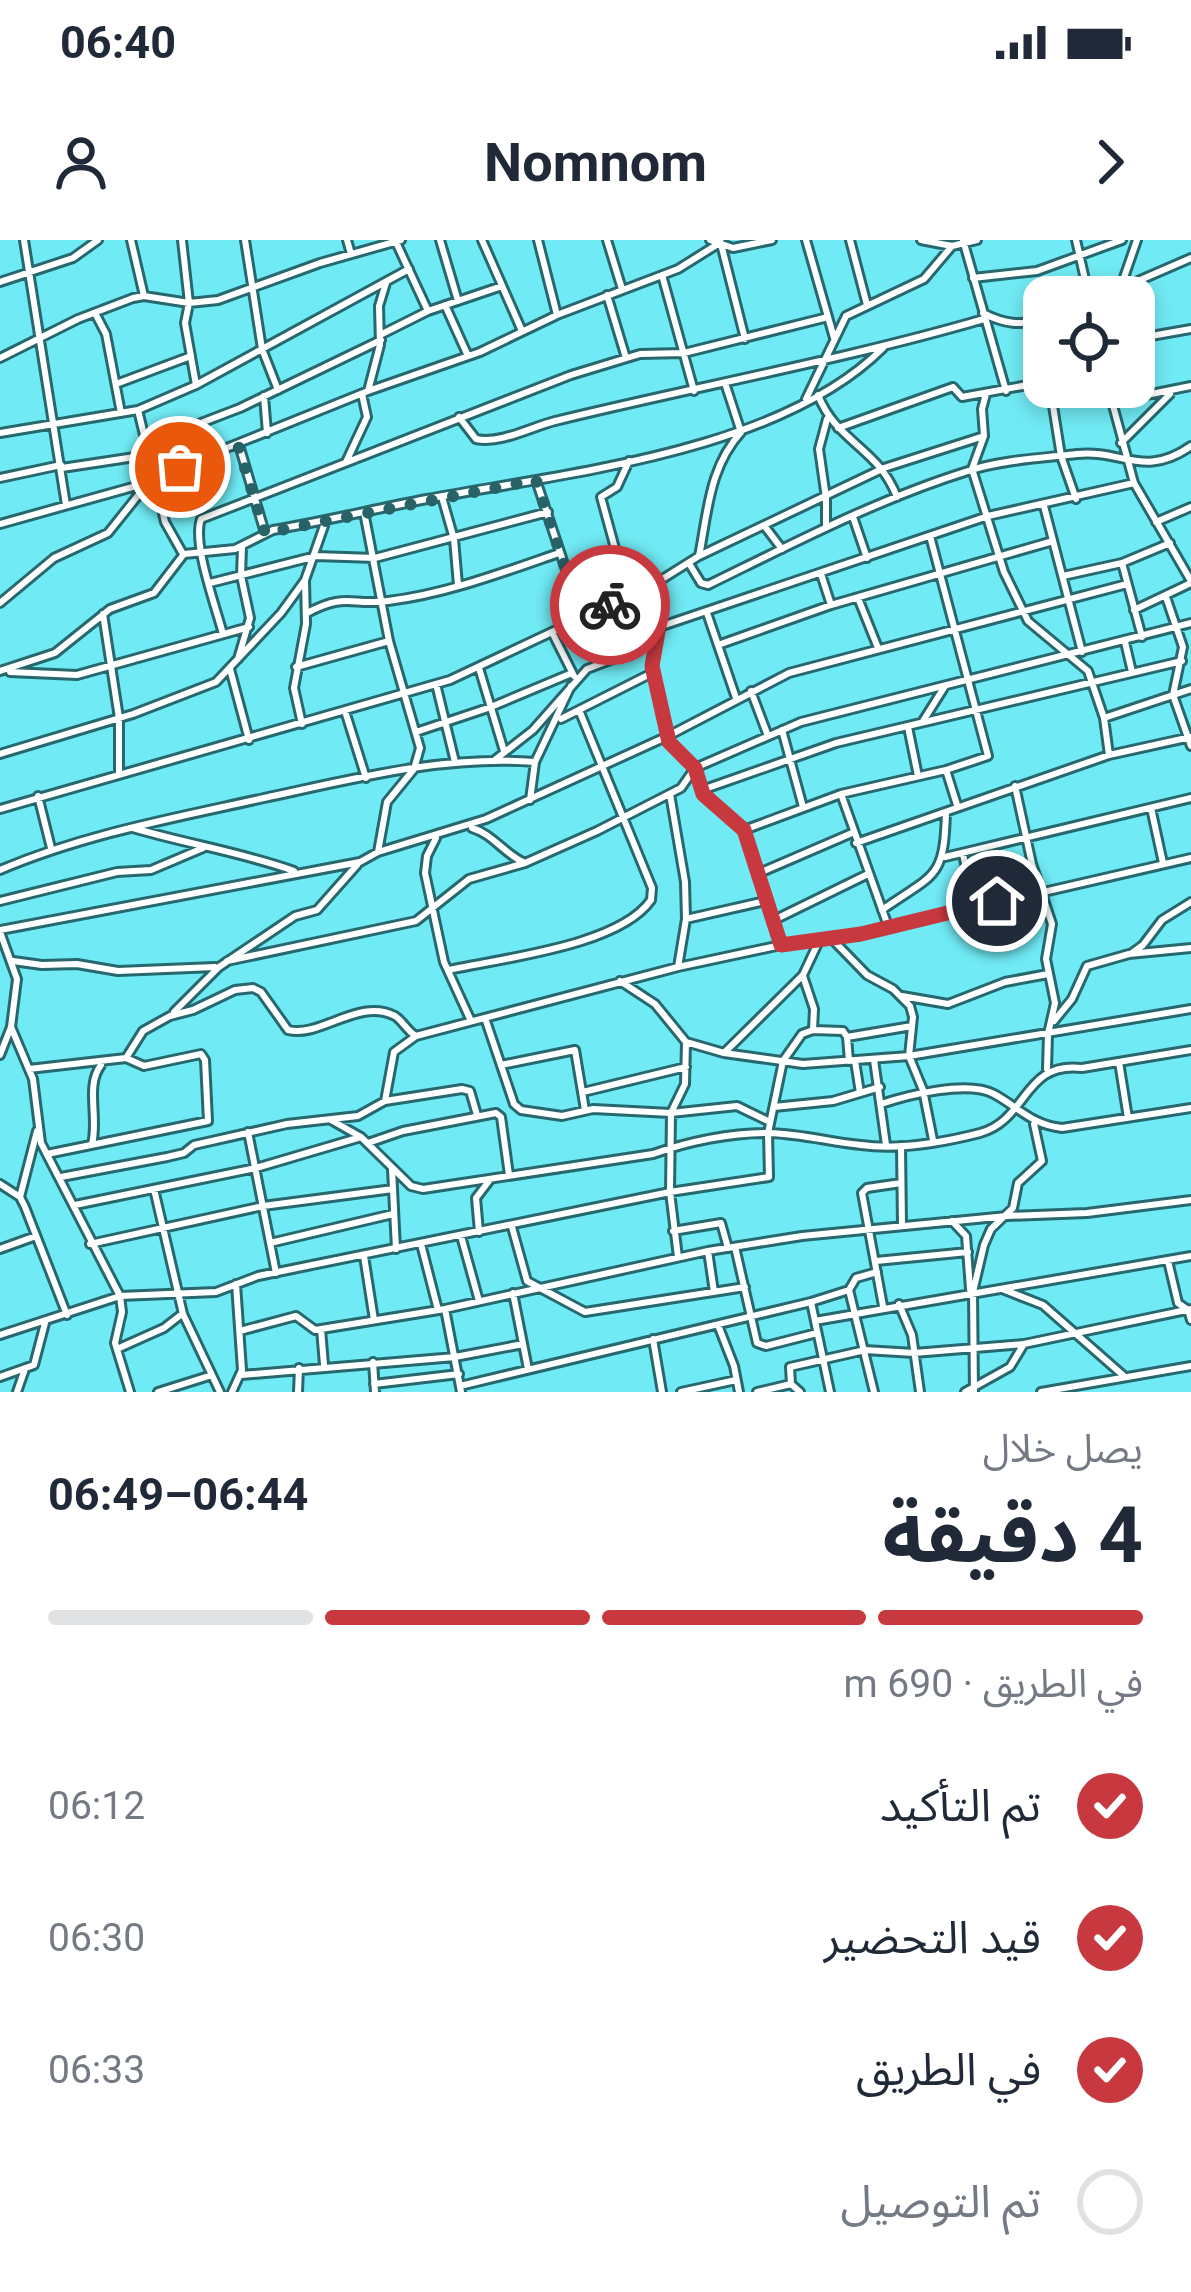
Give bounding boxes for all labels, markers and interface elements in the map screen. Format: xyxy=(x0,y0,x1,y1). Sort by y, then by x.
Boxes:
text: 06:40 xyxy=(60,16,176,69)
icon: person xyxy=(48,129,114,195)
icon: forward xyxy=(1077,129,1143,195)
text: Nomnom xyxy=(484,131,707,194)
map controls xyxy=(1023,276,1155,408)
button: locate xyxy=(1023,276,1155,408)
pin xyxy=(129,416,231,518)
icon: bag xyxy=(147,434,213,500)
courier xyxy=(550,545,670,665)
icon: bike xyxy=(577,572,643,638)
pin xyxy=(946,850,1048,952)
icon: home xyxy=(964,868,1030,934)
text: يصل خلال xyxy=(983,1426,1143,1472)
text: 06:44–06:49 xyxy=(48,1468,308,1521)
text: 4 دقيقة xyxy=(883,1490,1143,1581)
text: في الطريق · 690 m xyxy=(843,1661,1143,1707)
icon: check xyxy=(1077,1773,1143,1839)
text: تم التأكيد xyxy=(880,1779,1041,1832)
text: 06:12 xyxy=(48,1783,145,1829)
icon: check xyxy=(1077,1905,1143,1971)
text: قيد التحضير xyxy=(824,1911,1041,1964)
text: 06:30 xyxy=(48,1915,145,1961)
icon: check xyxy=(1077,2037,1143,2103)
text: في الطريق xyxy=(856,2043,1041,2096)
text: 06:33 xyxy=(48,2047,145,2093)
text: تم التوصيل xyxy=(840,2175,1041,2228)

